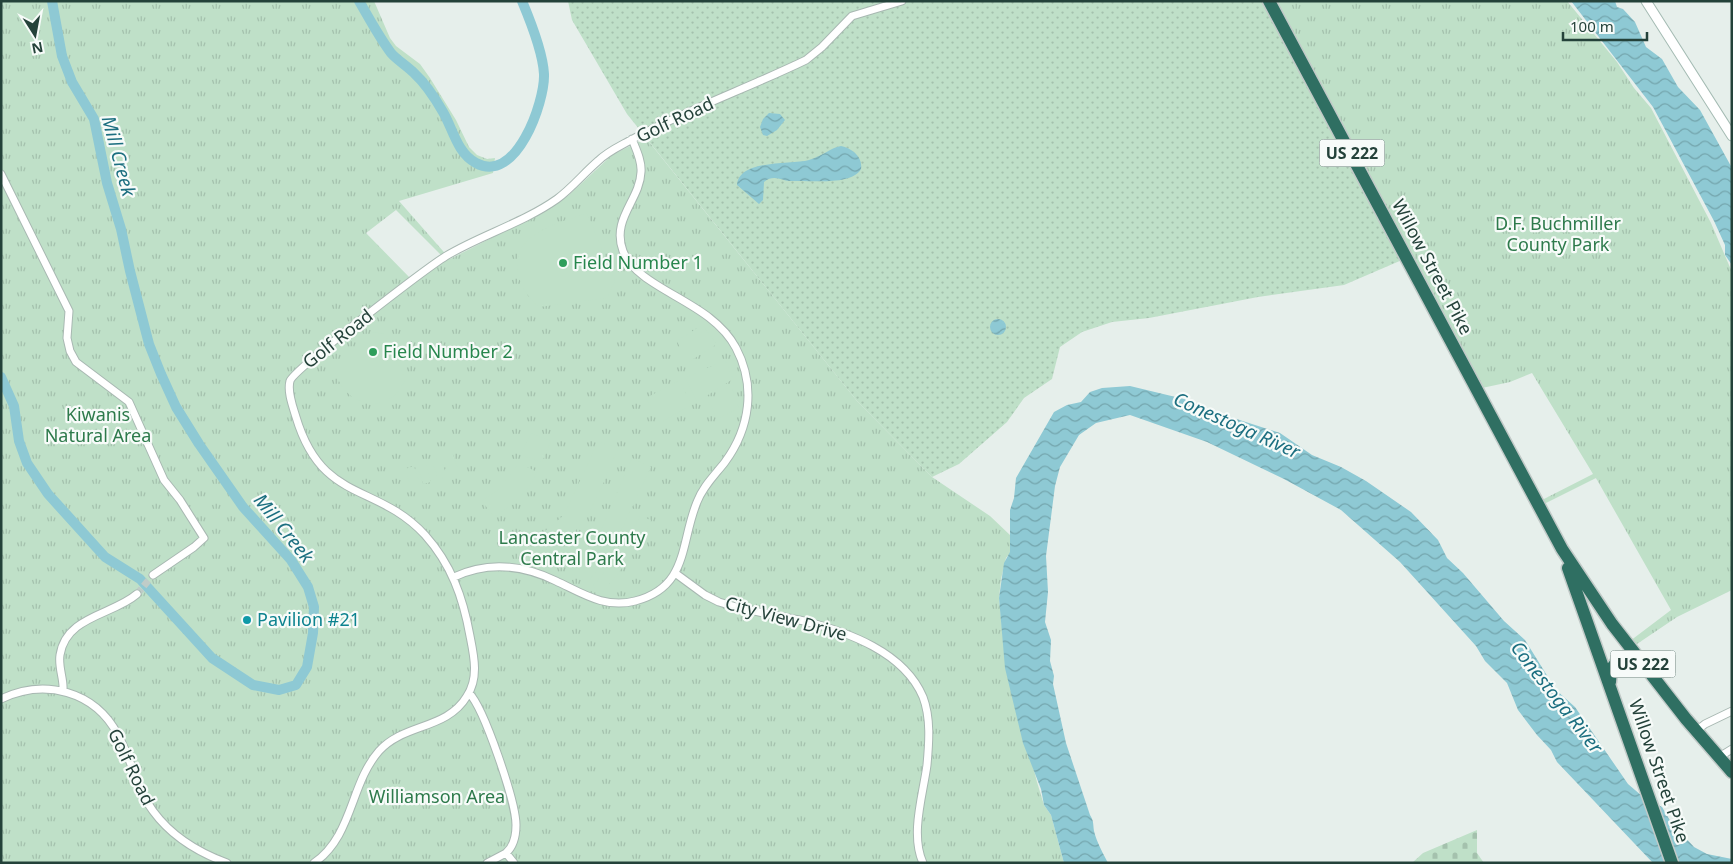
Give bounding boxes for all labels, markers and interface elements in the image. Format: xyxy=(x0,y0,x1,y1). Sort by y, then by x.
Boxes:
north arrow xyxy=(10,10,60,60)
scale bar xyxy=(1563,10,1647,42)
text: 100 m xyxy=(1570,16,1614,36)
text: N xyxy=(30,38,45,59)
street label: Golf Road xyxy=(632,91,717,147)
water label: Mill Creek xyxy=(96,113,142,200)
road number: US 222 xyxy=(1320,140,1384,167)
street label: Willow Street Pike xyxy=(1387,195,1479,339)
park label: D.F. Buchmiller County Park xyxy=(1495,211,1622,256)
place label: Field Number 1 xyxy=(573,250,703,274)
marker: Field Number 1 xyxy=(557,257,569,269)
street label: Golf Road xyxy=(297,303,377,373)
place label: Field Number 2 xyxy=(383,339,513,363)
marker: Field Number 2 xyxy=(367,346,379,358)
water label: Conestoga River xyxy=(1170,385,1306,465)
park label: Kiwanis Natural Area xyxy=(45,402,151,447)
water label: Mill Creek xyxy=(248,488,320,569)
park label: Lancaster County Central Park xyxy=(499,525,646,570)
street label: City View Drive xyxy=(723,590,850,646)
place label: Pavilion #21 xyxy=(257,607,360,631)
marker: Pavilion #21 xyxy=(241,614,253,626)
water label: Conestoga River xyxy=(1505,635,1610,760)
road number: US 222 xyxy=(1610,651,1676,678)
street label: Willow Street Pike xyxy=(1624,696,1696,846)
street label: Golf Road xyxy=(103,724,161,809)
park label: Williamson Area xyxy=(369,784,505,808)

